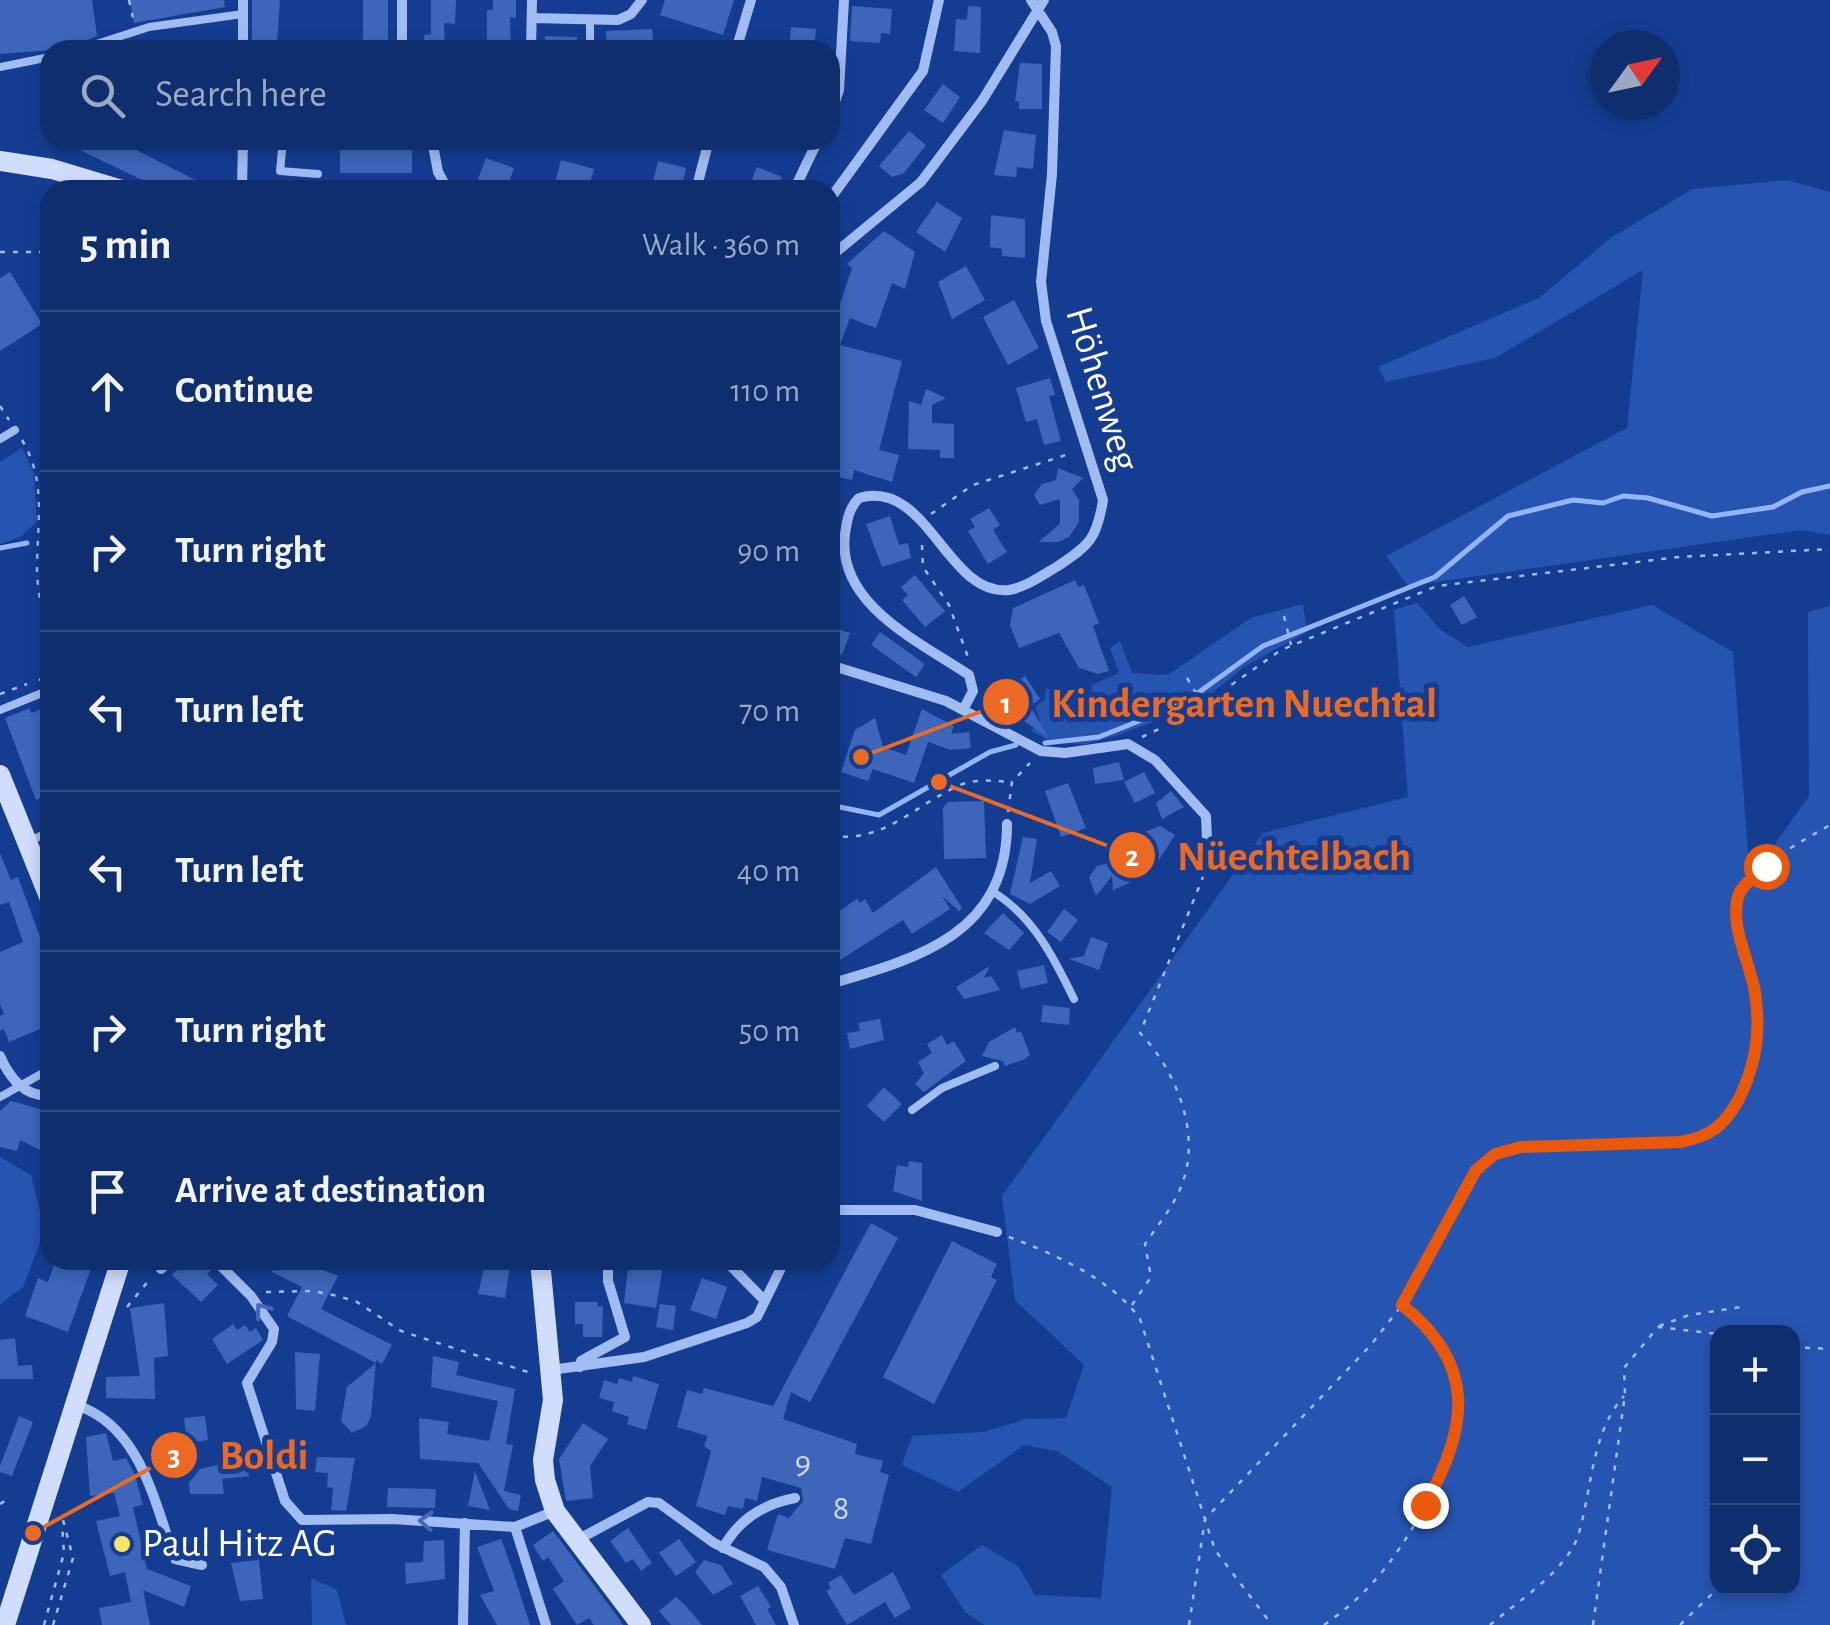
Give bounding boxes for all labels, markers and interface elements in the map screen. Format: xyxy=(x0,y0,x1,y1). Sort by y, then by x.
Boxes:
north arrow xyxy=(1590,30,1680,120)
search box xyxy=(40,40,840,150)
icon: search xyxy=(75,68,130,123)
text: Search here xyxy=(155,76,327,114)
text: 5 min xyxy=(80,224,172,266)
text: Walk · 360 m xyxy=(642,229,800,261)
street label: Höhenweg xyxy=(1058,302,1146,476)
icon: ahead xyxy=(80,364,135,419)
text: Continue xyxy=(175,372,313,410)
text: 110 m xyxy=(730,375,800,407)
icon: right xyxy=(80,524,135,579)
text: Turn right xyxy=(175,532,325,570)
text: 90 m xyxy=(737,535,800,567)
callout: Kindergarten Nuechtal xyxy=(981,666,1457,738)
text: Kindergarten Nuechtal xyxy=(1051,683,1437,725)
icon: left xyxy=(80,684,135,739)
text: 1 xyxy=(1001,689,1011,719)
text: Turn left xyxy=(175,692,303,730)
text: 70 m xyxy=(739,695,800,727)
callout: Nüechtelbach xyxy=(1107,819,1431,891)
text: Nüechtelbach xyxy=(1177,836,1411,878)
text: 2 xyxy=(1125,842,1139,872)
icon: left xyxy=(80,844,135,899)
route start xyxy=(1744,844,1790,890)
text: Turn left xyxy=(175,852,303,890)
text: 40 m xyxy=(737,855,800,887)
icon: right xyxy=(80,1004,135,1059)
text: Turn right xyxy=(175,1012,325,1050)
text: 50 m xyxy=(739,1015,800,1047)
icon: arrive xyxy=(80,1164,135,1219)
text: Arrive at destination xyxy=(175,1172,486,1210)
one-way arrow xyxy=(256,1304,273,1322)
map controls xyxy=(1710,1325,1800,1595)
button: + xyxy=(1710,1325,1800,1415)
button: − xyxy=(1710,1415,1800,1505)
callout: Boldi xyxy=(149,1419,328,1491)
text: Boldi xyxy=(220,1435,308,1477)
text: 3 xyxy=(168,1441,180,1471)
house number: 9 xyxy=(795,1445,811,1480)
route end xyxy=(1403,1483,1449,1529)
house number: 8 xyxy=(833,1491,849,1526)
button: locate xyxy=(1710,1505,1800,1595)
one-way arrow xyxy=(418,1511,434,1532)
place label: Paul Hitz AG xyxy=(142,1524,337,1564)
marker: Paul Hitz AG xyxy=(111,1533,133,1555)

